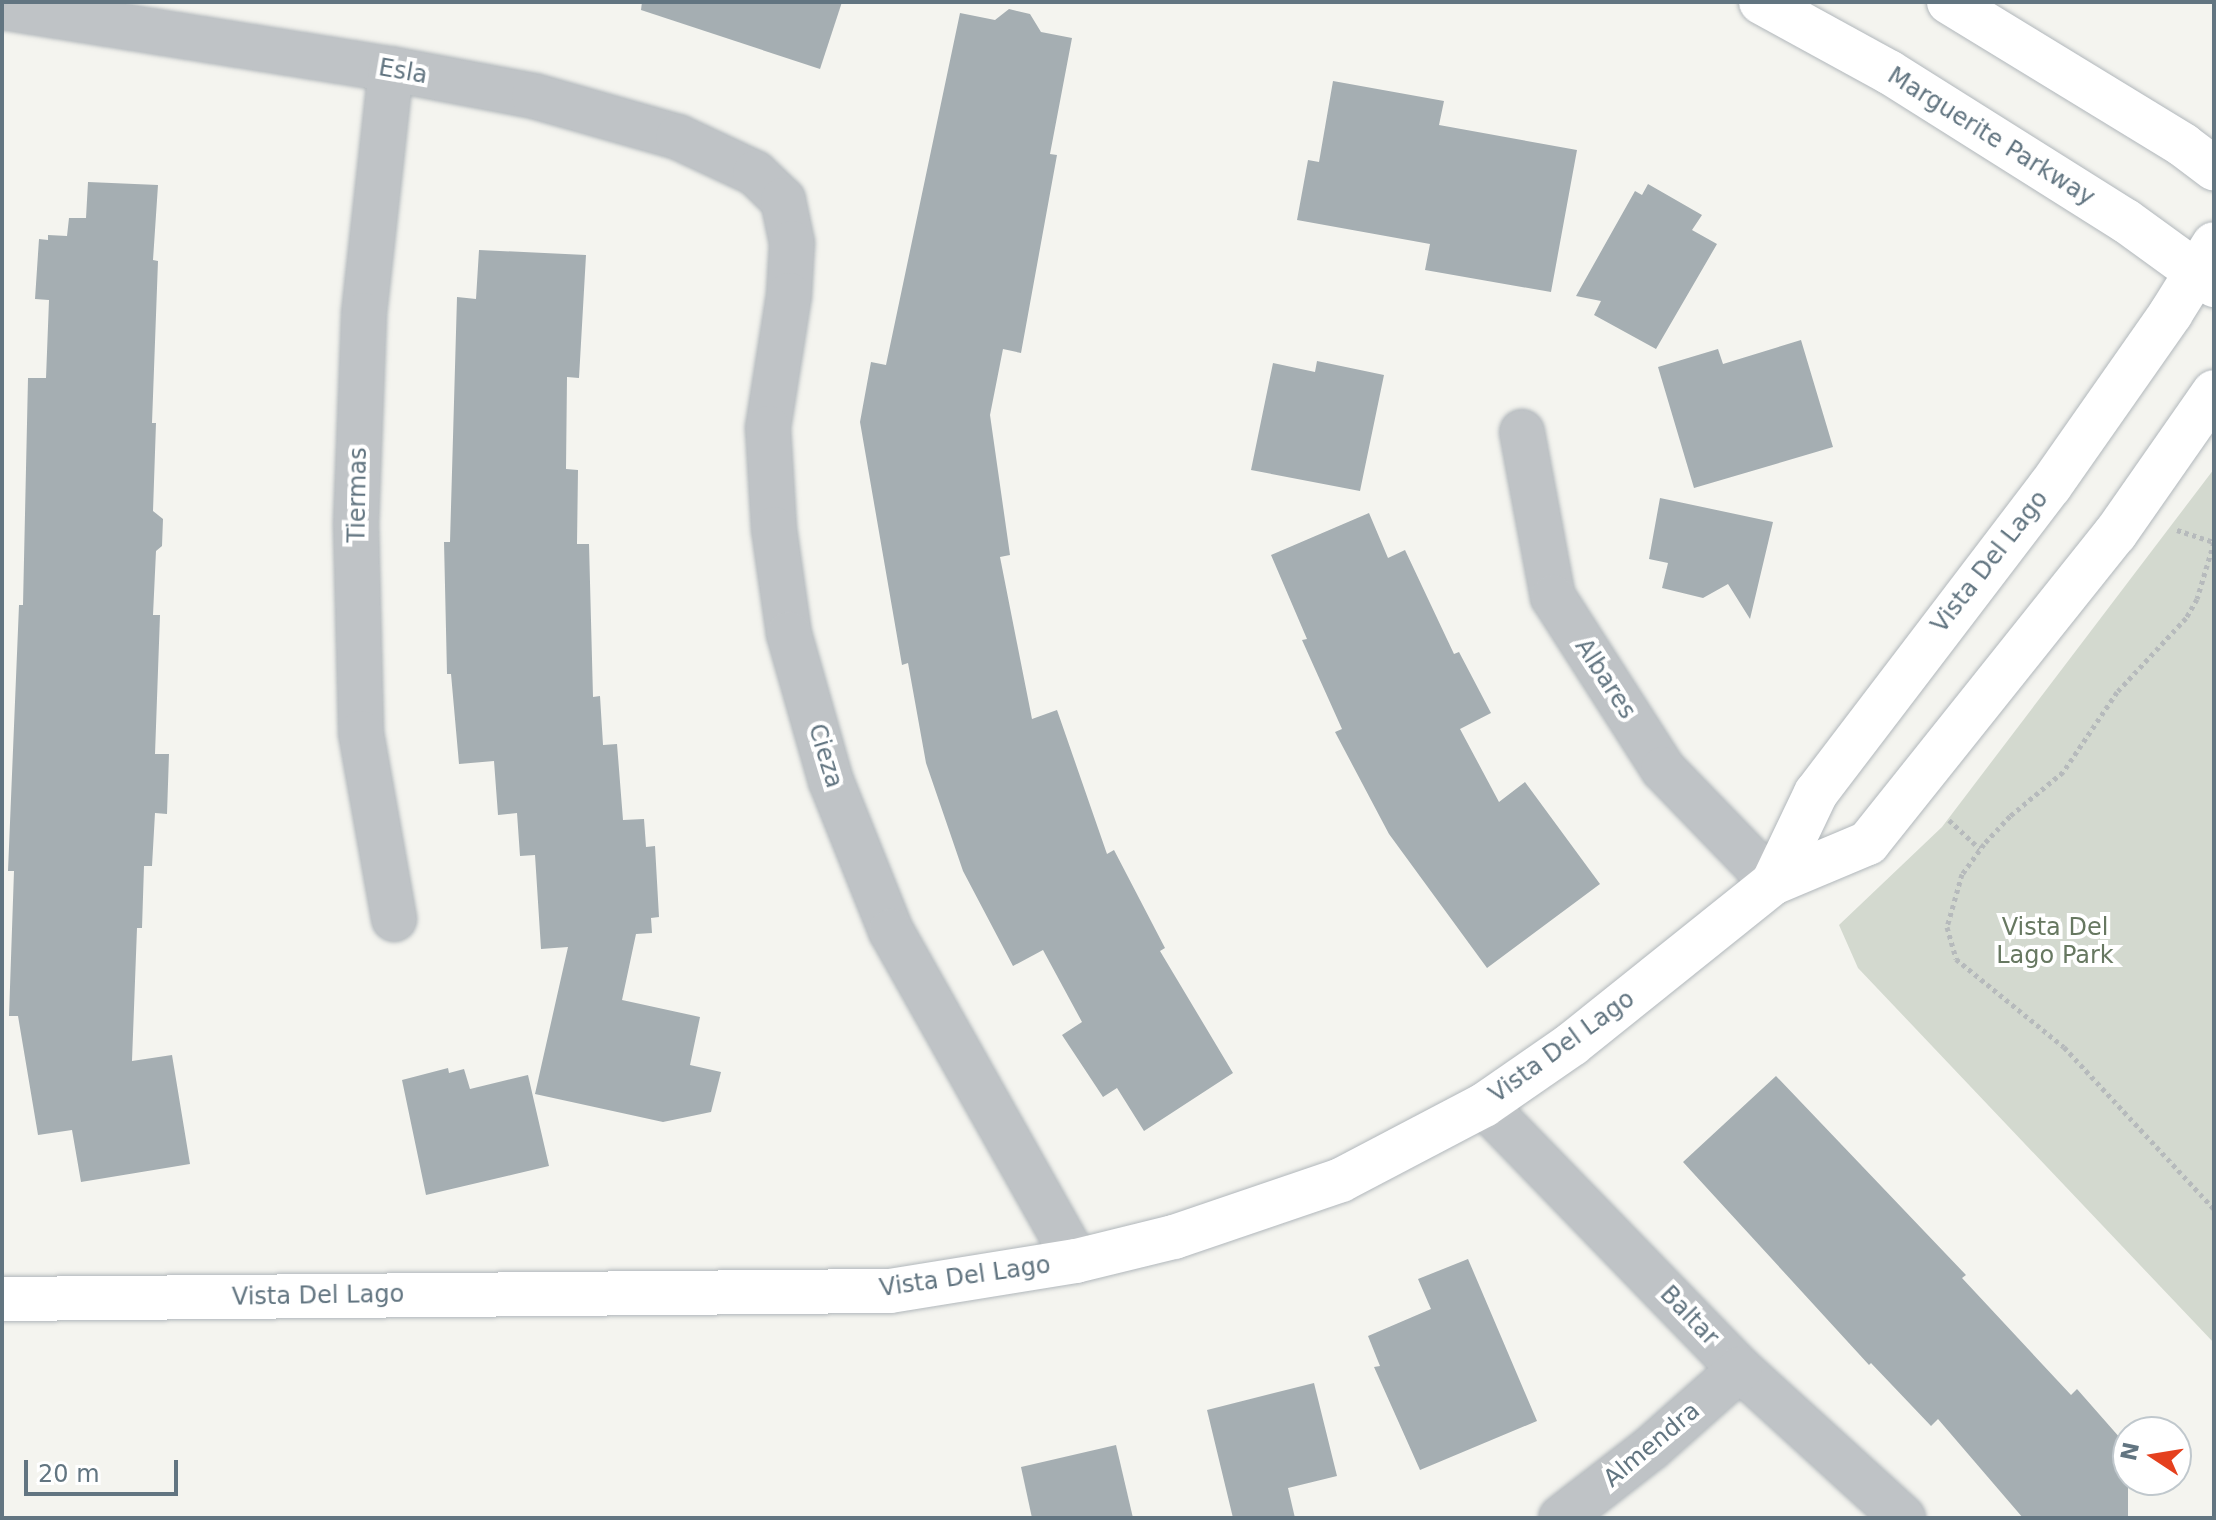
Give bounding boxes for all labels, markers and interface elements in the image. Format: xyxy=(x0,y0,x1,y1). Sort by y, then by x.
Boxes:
street label: Esla xyxy=(376,54,430,90)
street label: Marguerite Parkway xyxy=(1882,62,2100,212)
street label: Tiermas xyxy=(343,447,373,543)
street label: Vista Del Lago xyxy=(1926,485,2054,639)
street label: Albares xyxy=(1569,634,1641,724)
street label: Cieza xyxy=(802,720,848,792)
park label: Vista Del Lago Park xyxy=(1996,914,2114,970)
street label: Vista Del Lago xyxy=(1484,985,1640,1109)
street label: Vista Del Lago xyxy=(878,1251,1052,1303)
street label: Vista Del Lago xyxy=(232,1280,404,1312)
street label: Baltar xyxy=(1654,1280,1724,1352)
street label: Almendra xyxy=(1598,1397,1706,1493)
north arrow xyxy=(2112,1416,2192,1496)
text: N xyxy=(2116,1440,2144,1463)
scale bar xyxy=(28,1444,182,1494)
text: 20 m xyxy=(38,1460,100,1488)

